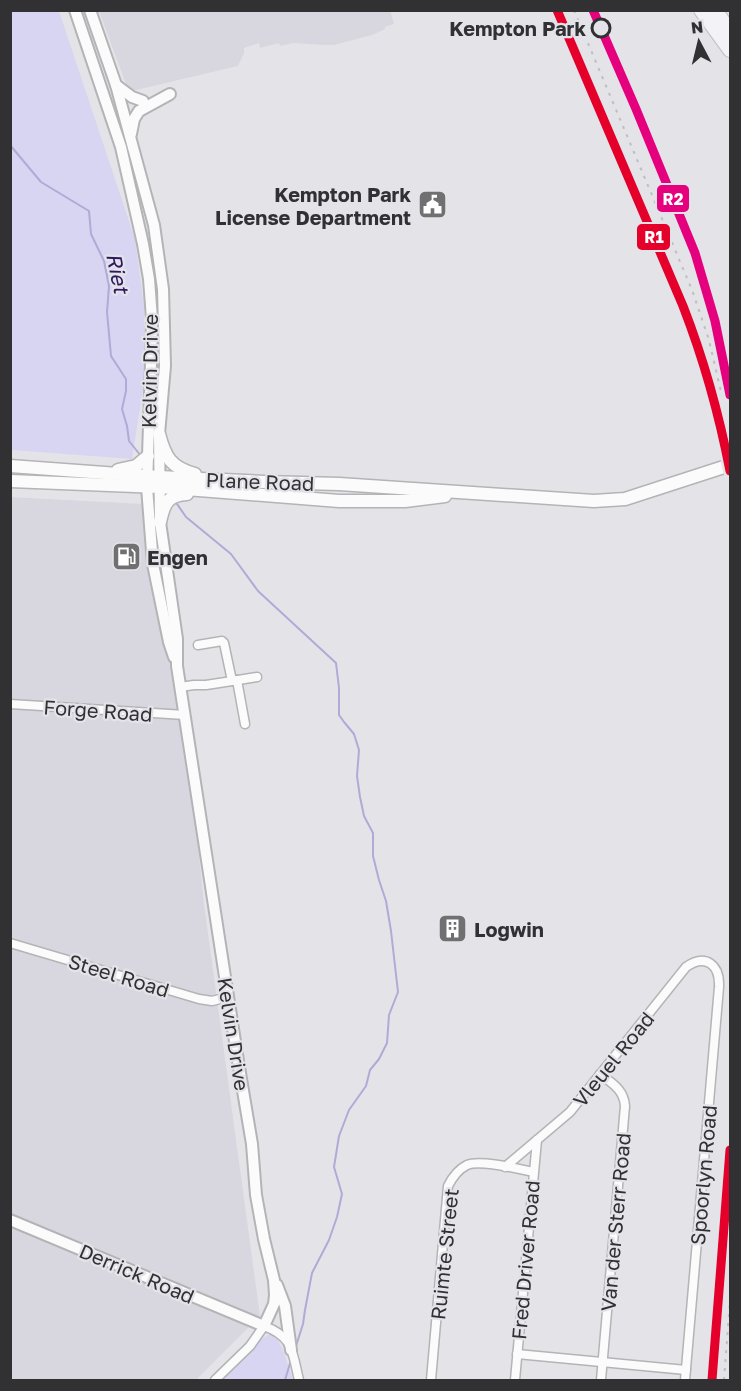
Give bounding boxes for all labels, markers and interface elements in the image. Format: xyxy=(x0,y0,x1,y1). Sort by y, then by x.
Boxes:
north arrow xyxy=(669,12,729,72)
place label: Kempton Park xyxy=(449,16,586,40)
text: N xyxy=(690,16,704,38)
marker: Kempton Park xyxy=(591,18,611,38)
place label: Kempton Park License Department xyxy=(215,182,411,229)
line badge: R2 xyxy=(656,184,690,213)
public building icon: Kempton Park License Department xyxy=(416,189,448,221)
text: R2 xyxy=(663,189,684,209)
line badge: R1 xyxy=(636,223,671,251)
text: R1 xyxy=(644,227,664,247)
water label: Riet xyxy=(101,250,135,298)
street label: Kelvin Drive xyxy=(136,314,162,428)
street label: Plane Road xyxy=(205,467,315,495)
fuel station icon: Engen xyxy=(110,541,142,573)
place label: Engen xyxy=(147,545,208,569)
street label: Forge Road xyxy=(43,694,153,726)
building icon: Logwin xyxy=(437,913,469,945)
place label: Logwin xyxy=(474,917,544,941)
street label: Steel Road xyxy=(66,948,172,1002)
street label: Kelvin Drive xyxy=(213,976,255,1092)
street label: Vleuel Road xyxy=(567,1007,659,1111)
street label: Spoorlyn Road xyxy=(685,1104,721,1246)
street label: Van der Sterr Road xyxy=(595,1132,635,1312)
street label: Fred Driver Road xyxy=(506,1179,544,1341)
street label: Ruimte Street xyxy=(425,1187,463,1321)
street label: Derrick Road xyxy=(76,1238,198,1308)

